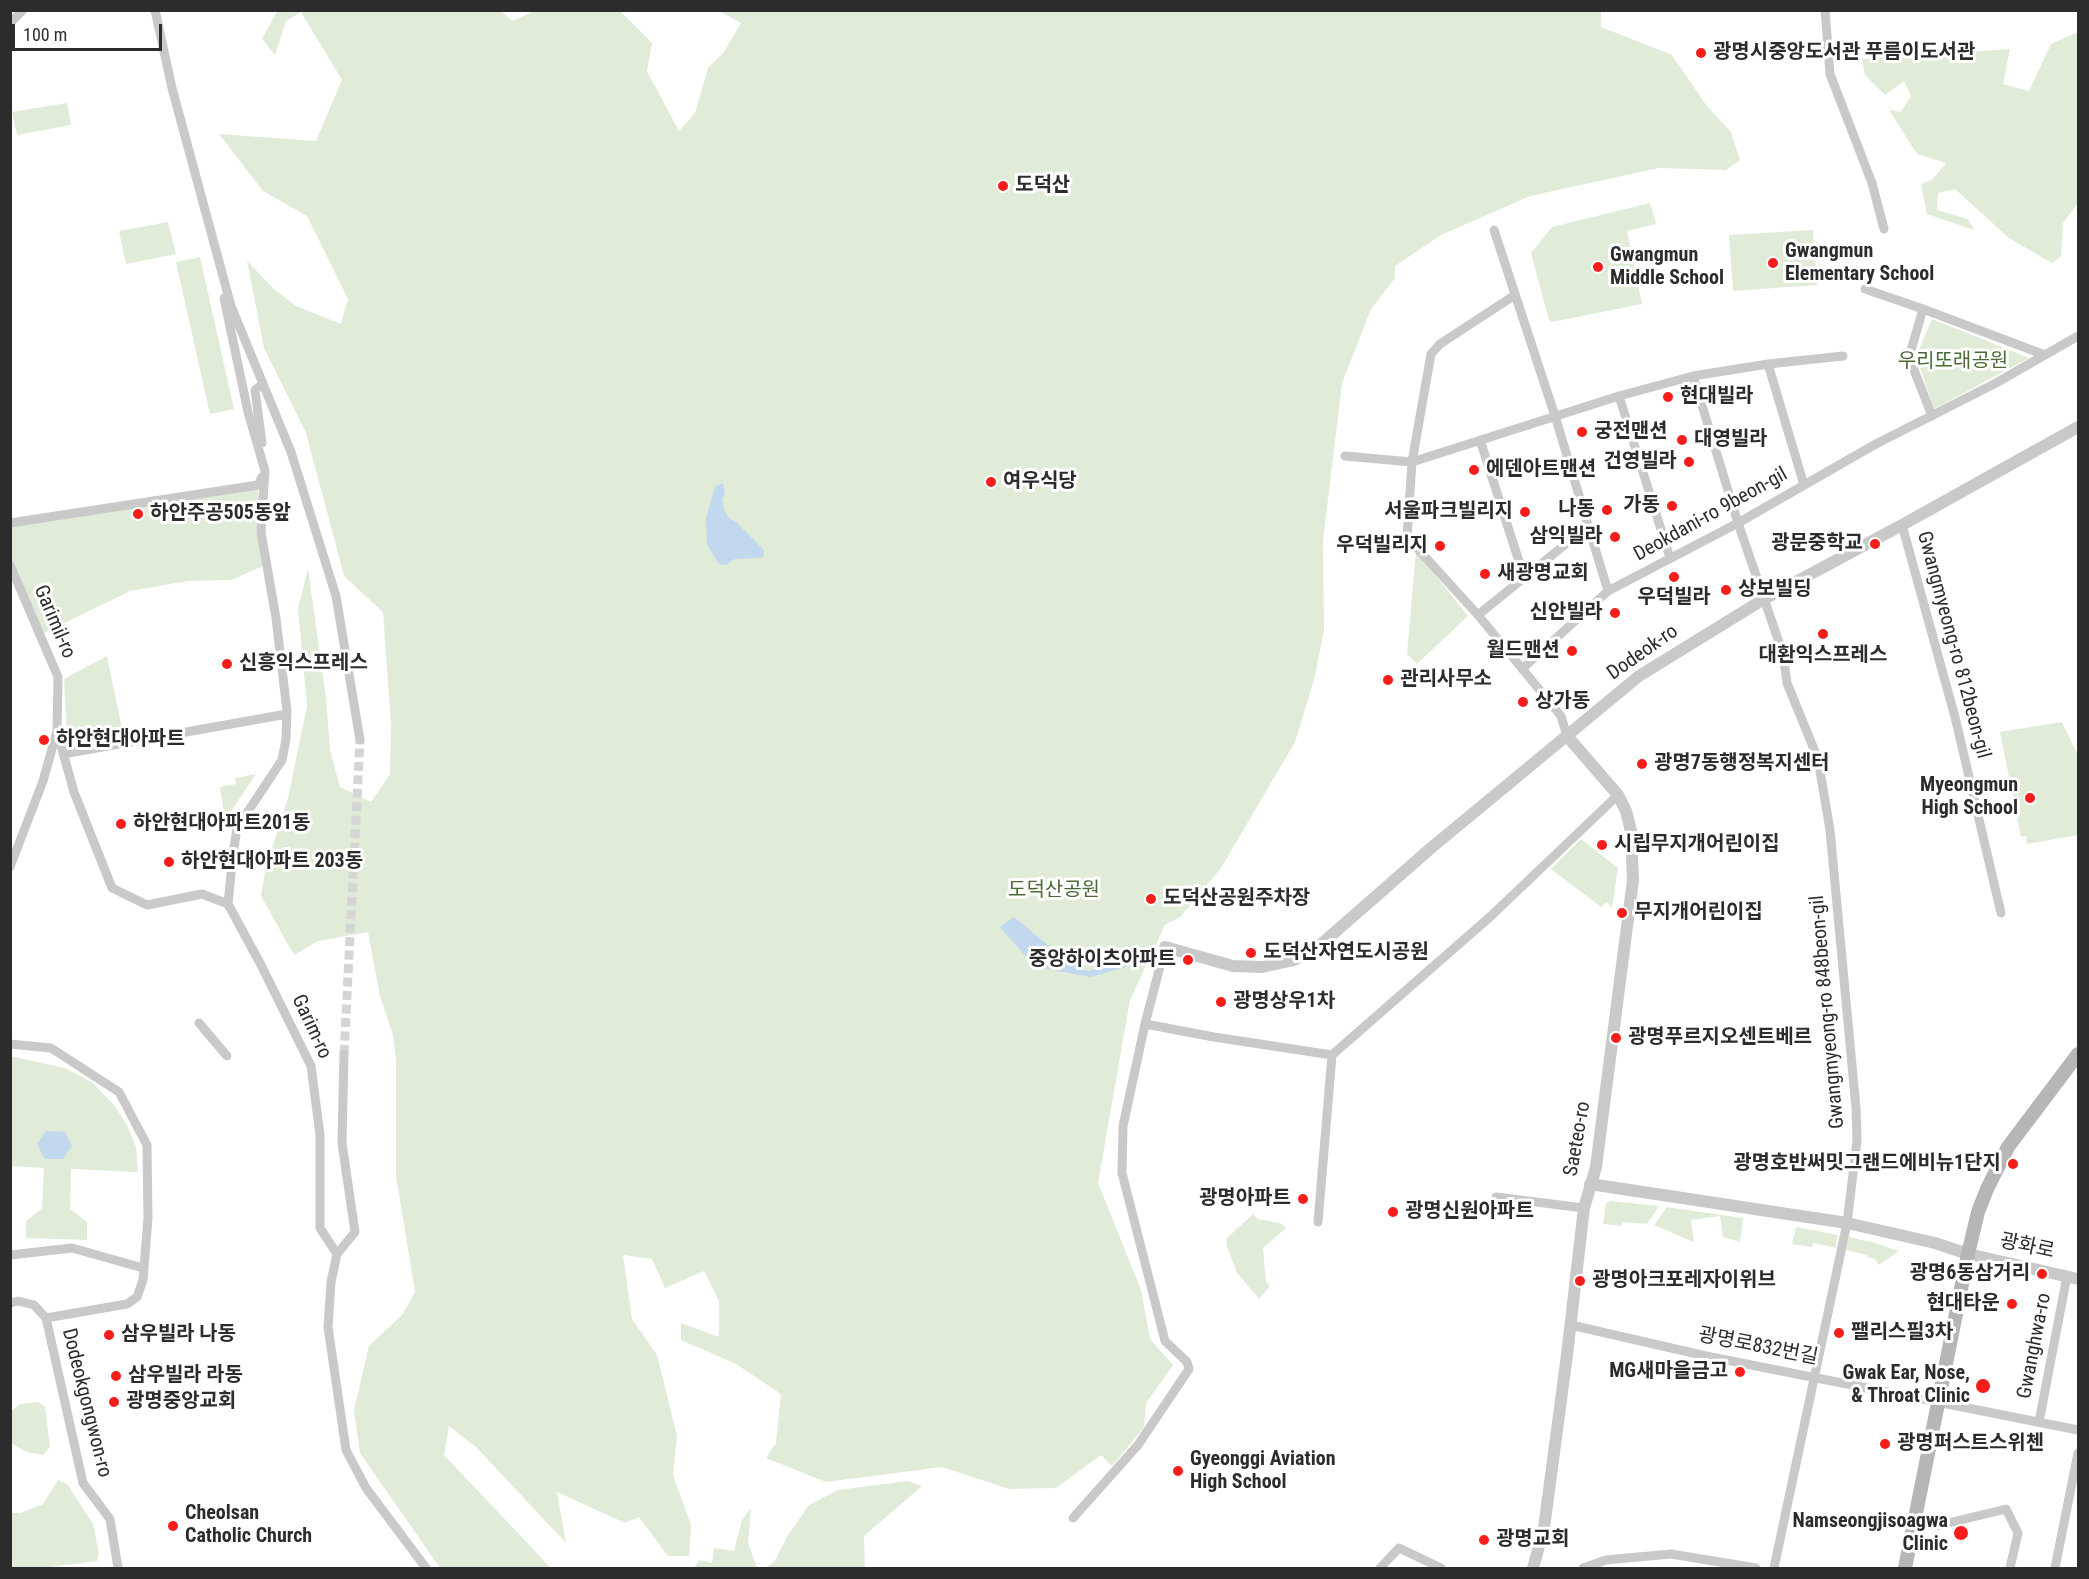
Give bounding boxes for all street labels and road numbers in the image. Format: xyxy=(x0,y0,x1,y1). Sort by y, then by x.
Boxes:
street label: Deokdani-ro 9beon-gil xyxy=(1630,463,1792,567)
street label: Gwangmyeong-ro 812beon-gil xyxy=(1911,529,1995,761)
street label: Garimil-ro xyxy=(28,582,80,662)
street label: Dodeok-ro xyxy=(1603,620,1683,686)
street label: Gwangmyeong-ro 848beon-gil xyxy=(1806,894,1850,1130)
street label: Garim-ro xyxy=(286,991,336,1063)
street label: Saeteo-ro xyxy=(1560,1100,1596,1178)
street label: 광화로 xyxy=(1998,1230,2056,1264)
street label: Gwanghwa-ro xyxy=(2013,1291,2057,1401)
street label: 광명로832번길 xyxy=(1696,1324,1820,1370)
street label: Dodeokgongwon-ro xyxy=(56,1326,116,1480)

